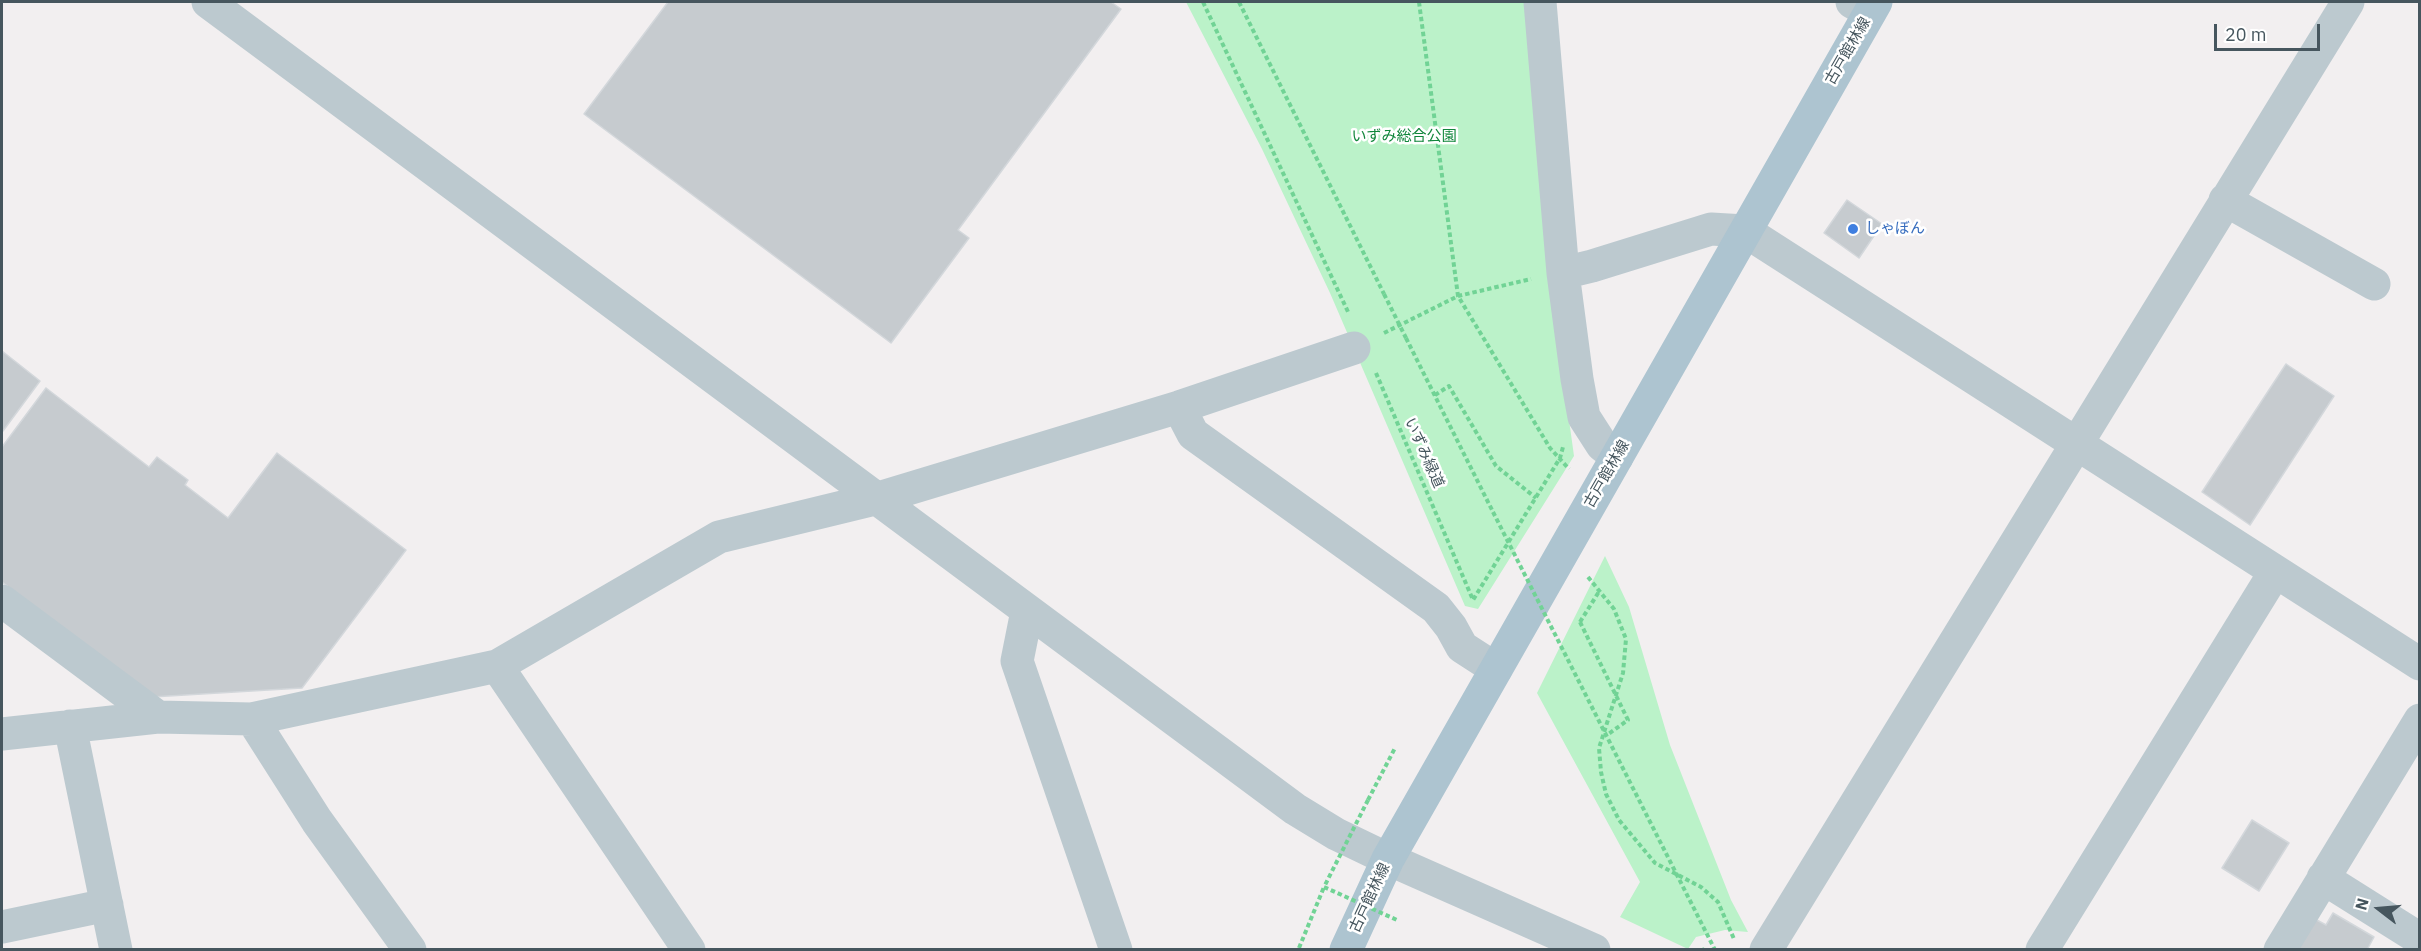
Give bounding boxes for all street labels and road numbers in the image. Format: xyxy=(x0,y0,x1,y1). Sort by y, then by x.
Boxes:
street label: 古戸館林線 xyxy=(1821,14,1875,88)
street label: いずみ緑道 xyxy=(1401,415,1447,491)
street label: 古戸館林線 xyxy=(1580,437,1634,511)
street label: 古戸館林線 xyxy=(1346,860,1394,936)

